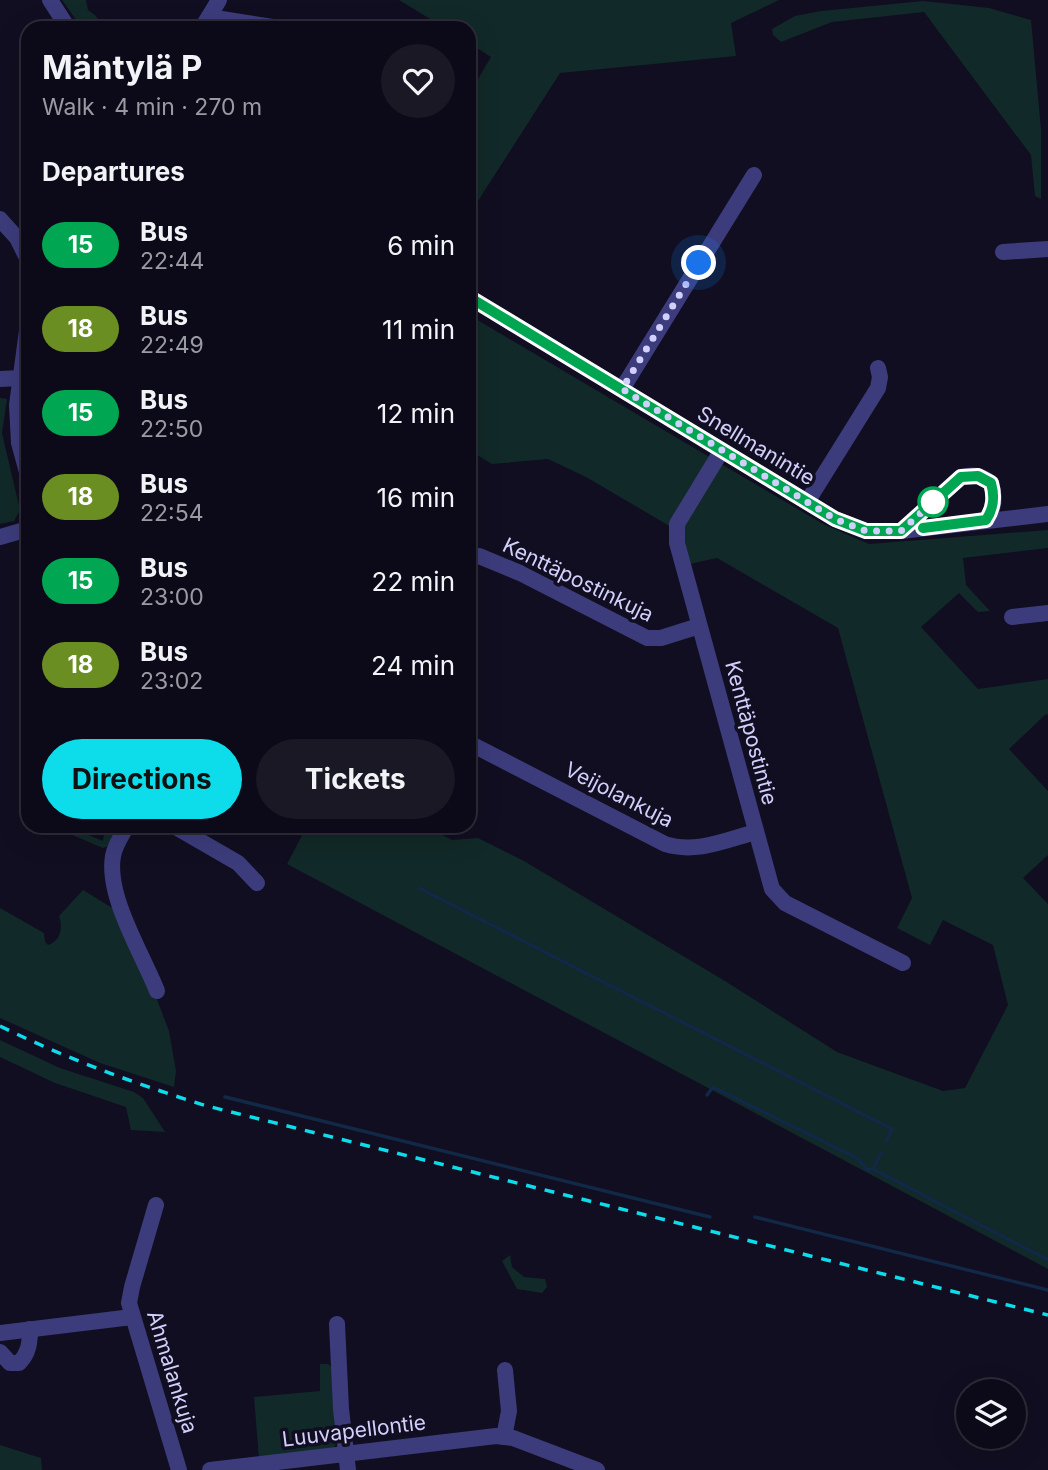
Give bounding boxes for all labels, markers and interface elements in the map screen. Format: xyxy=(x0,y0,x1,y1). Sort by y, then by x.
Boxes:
button: heart xyxy=(381,44,455,118)
text: Mäntylä P xyxy=(42,47,203,87)
text: Walk · 4 min · 270 m xyxy=(42,93,262,121)
text: Departures xyxy=(42,156,185,187)
text: Bus xyxy=(140,216,188,247)
text: 15 xyxy=(68,230,93,259)
text: 6 min xyxy=(387,230,455,261)
your location xyxy=(681,245,716,280)
text: 22:44 xyxy=(140,247,204,275)
text: Bus xyxy=(140,300,188,331)
text: 18 xyxy=(68,314,93,343)
text: 11 min xyxy=(382,314,455,345)
text: 22:49 xyxy=(140,331,204,359)
text: Bus xyxy=(140,384,188,415)
text: 15 xyxy=(68,398,93,427)
text: 12 min xyxy=(377,398,455,429)
street label: Snellmanintie xyxy=(693,401,820,490)
text: 22:50 xyxy=(140,415,203,443)
text: Bus xyxy=(140,468,188,499)
text: 18 xyxy=(68,482,93,511)
text: 16 min xyxy=(377,482,455,513)
unlabelled marker xyxy=(918,487,948,517)
text: 22:54 xyxy=(140,499,204,527)
street label: Kenttäpostinkuja xyxy=(499,532,658,627)
text: Bus xyxy=(140,552,188,583)
text: 15 xyxy=(68,566,93,595)
text: 22 min xyxy=(372,566,455,597)
text: 23:00 xyxy=(140,583,204,611)
text: Bus xyxy=(140,636,188,667)
text: 18 xyxy=(68,650,93,679)
text: 24 min xyxy=(371,650,455,681)
street label: Kenttäpostintie xyxy=(720,658,783,808)
text: 23:02 xyxy=(140,667,203,695)
button: Directions xyxy=(42,739,242,819)
button: Tickets xyxy=(256,739,455,819)
street label: Veijolankuja xyxy=(561,757,678,833)
street label: Ahmalankuja xyxy=(142,1307,203,1436)
map controls xyxy=(956,1379,1026,1449)
button: layers xyxy=(956,1379,1026,1449)
street label: Luuvapellontie xyxy=(281,1409,427,1452)

